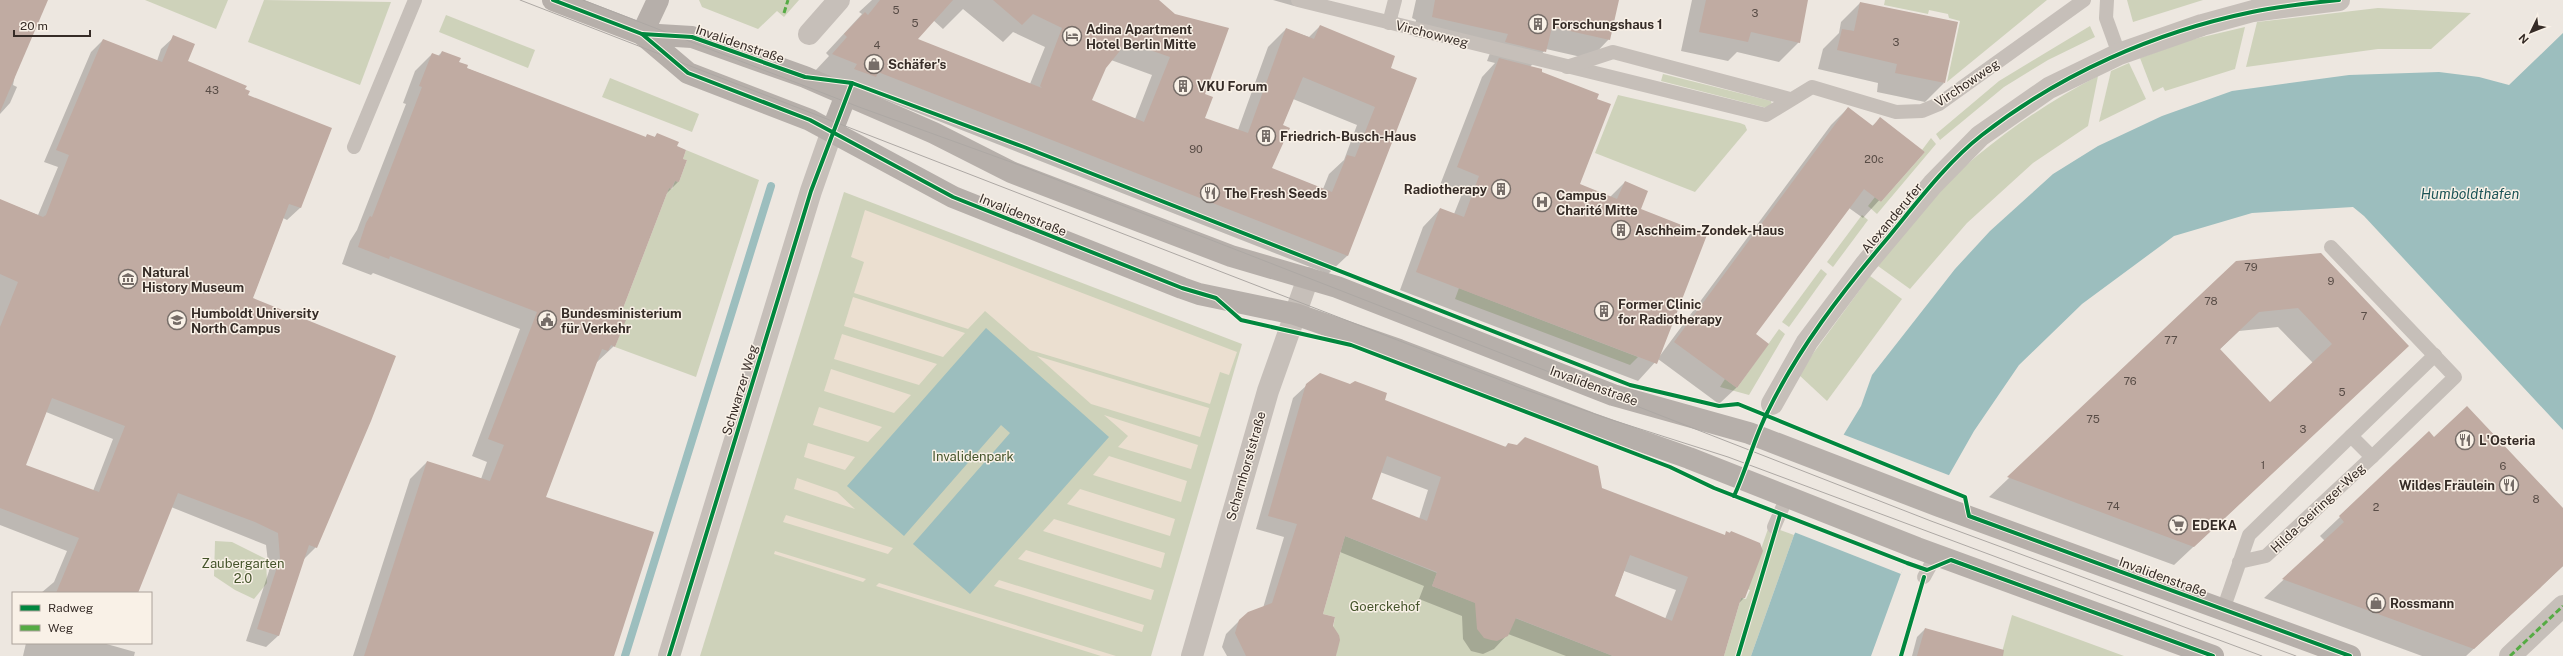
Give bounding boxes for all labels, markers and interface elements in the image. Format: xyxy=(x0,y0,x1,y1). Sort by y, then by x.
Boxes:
house number: 5 xyxy=(892,4,900,16)
house number: 3 xyxy=(1752,7,1759,19)
scale bar xyxy=(14,12,90,38)
north arrow xyxy=(2511,12,2551,52)
building icon: Forschungshaus 1 xyxy=(1527,13,1549,35)
house number: 5 xyxy=(911,17,919,29)
place label: Forschungshaus 1 xyxy=(1552,17,1663,32)
street label: Virchowweg xyxy=(1394,18,1470,50)
text: 20 m xyxy=(20,19,48,33)
street label: Invalidenstraße xyxy=(694,22,786,66)
place label: Adina Apartment Hotel Berlin Mitte xyxy=(1086,22,1196,52)
hotel icon: Adina Apartment Hotel Berlin Mitte xyxy=(1061,25,1083,47)
text: N xyxy=(2516,32,2531,46)
house number: 3 xyxy=(1893,36,1900,48)
house number: 4 xyxy=(874,39,881,51)
shop icon: Schäfer's xyxy=(863,53,885,75)
street label: Virchowweg xyxy=(1932,56,2002,110)
place label: Schäfer's xyxy=(888,57,947,72)
building icon: VKU Forum xyxy=(1172,75,1194,97)
place label: VKU Forum xyxy=(1197,79,1268,94)
house number: 43 xyxy=(205,84,219,96)
building icon: Friedrich-Busch-Haus xyxy=(1255,125,1277,147)
place label: Friedrich-Busch-Haus xyxy=(1280,129,1416,144)
house number: 90 xyxy=(1189,143,1203,155)
house number: 20c xyxy=(1864,153,1884,165)
building icon: Radiotherapy xyxy=(1490,178,1512,200)
street label: Alexanderufer xyxy=(1858,180,1926,256)
restaurant icon: The Fresh Seeds xyxy=(1199,182,1221,204)
place label: Radiotherapy xyxy=(1404,182,1488,197)
place label: The Fresh Seeds xyxy=(1224,186,1327,201)
water label: Humboldthafen xyxy=(2421,186,2519,202)
place label: Campus Charité Mitte xyxy=(1556,188,1638,218)
street label: Invalidenstraße xyxy=(977,191,1069,239)
hospital icon: Campus Charité Mitte xyxy=(1531,191,1553,213)
building icon: Aschheim-Zondek-Haus xyxy=(1610,219,1632,241)
place label: Aschheim-Zondek-Haus xyxy=(1635,223,1784,238)
house number: 79 xyxy=(2244,261,2258,273)
place label: Natural History Museum xyxy=(142,265,244,295)
museum icon: Natural History Museum xyxy=(117,268,139,290)
house number: 9 xyxy=(2328,275,2335,287)
house number: 78 xyxy=(2204,295,2218,307)
place label: Former Clinic for Radiotherapy xyxy=(1618,297,1723,327)
building icon: Former Clinic for Radiotherapy xyxy=(1593,300,1615,322)
place label: Humboldt University North Campus xyxy=(191,306,320,336)
place label: Bundesministerium für Verkehr xyxy=(561,306,682,336)
school or university icon: Humboldt University North Campus xyxy=(166,309,188,331)
public building icon: Bundesministerium für Verkehr xyxy=(536,309,558,331)
house number: 7 xyxy=(2361,310,2368,322)
house number: 77 xyxy=(2164,334,2178,346)
street label: Schwarzer Weg xyxy=(719,343,761,437)
street label: Invalidenstraße xyxy=(1548,363,1640,409)
house number: 76 xyxy=(2123,375,2137,387)
house number: 5 xyxy=(2338,386,2346,398)
street label: Scharnhorststraße xyxy=(1223,410,1269,522)
house number: 75 xyxy=(2086,413,2100,425)
house number: 3 xyxy=(2300,423,2307,435)
restaurant icon: L'Osteria xyxy=(2454,429,2476,451)
place label: L'Osteria xyxy=(2479,433,2535,448)
park label: Invalidenpark xyxy=(932,449,1014,464)
house number: 1 xyxy=(2261,459,2265,471)
street label: Hilda-Geiringer-Weg xyxy=(2268,460,2368,556)
house number: 6 xyxy=(2500,460,2507,472)
restaurant icon: Wildes Fräulein xyxy=(2498,474,2520,496)
place label: Wildes Fräulein xyxy=(2399,478,2495,493)
house number: 8 xyxy=(2532,493,2540,505)
house number: 74 xyxy=(2106,500,2120,512)
house number: 2 xyxy=(2373,501,2380,513)
supermarket icon: EDEKA xyxy=(2167,514,2189,536)
place label: EDEKA xyxy=(2192,518,2237,533)
street label: Invalidenstraße xyxy=(2117,554,2209,600)
park label: Zaubergarten 2.0 xyxy=(202,556,284,586)
legend xyxy=(12,592,152,644)
shop icon: Rossmann xyxy=(2365,592,2387,614)
place label: Rossmann xyxy=(2390,596,2454,611)
park label: Goerckehof xyxy=(1350,599,1420,614)
text: Radweg xyxy=(48,601,93,615)
text: Weg xyxy=(48,621,73,635)

